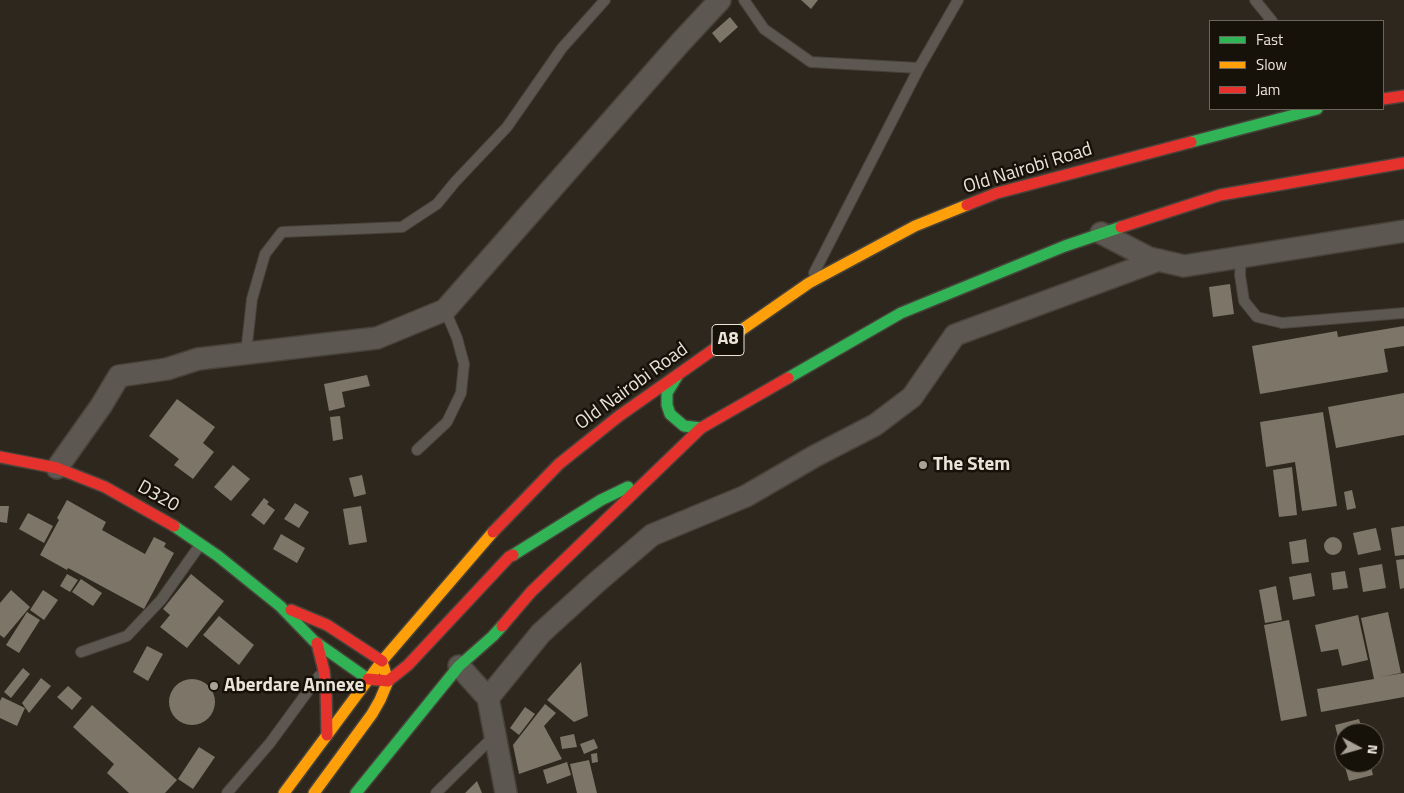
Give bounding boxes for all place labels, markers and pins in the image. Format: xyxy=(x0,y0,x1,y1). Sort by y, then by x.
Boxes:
place label: The Stem xyxy=(933,454,1010,476)
marker: The Stem xyxy=(917,459,929,471)
place label: Aberdare Annexe xyxy=(224,675,364,697)
marker: Aberdare Annexe xyxy=(208,680,220,692)

